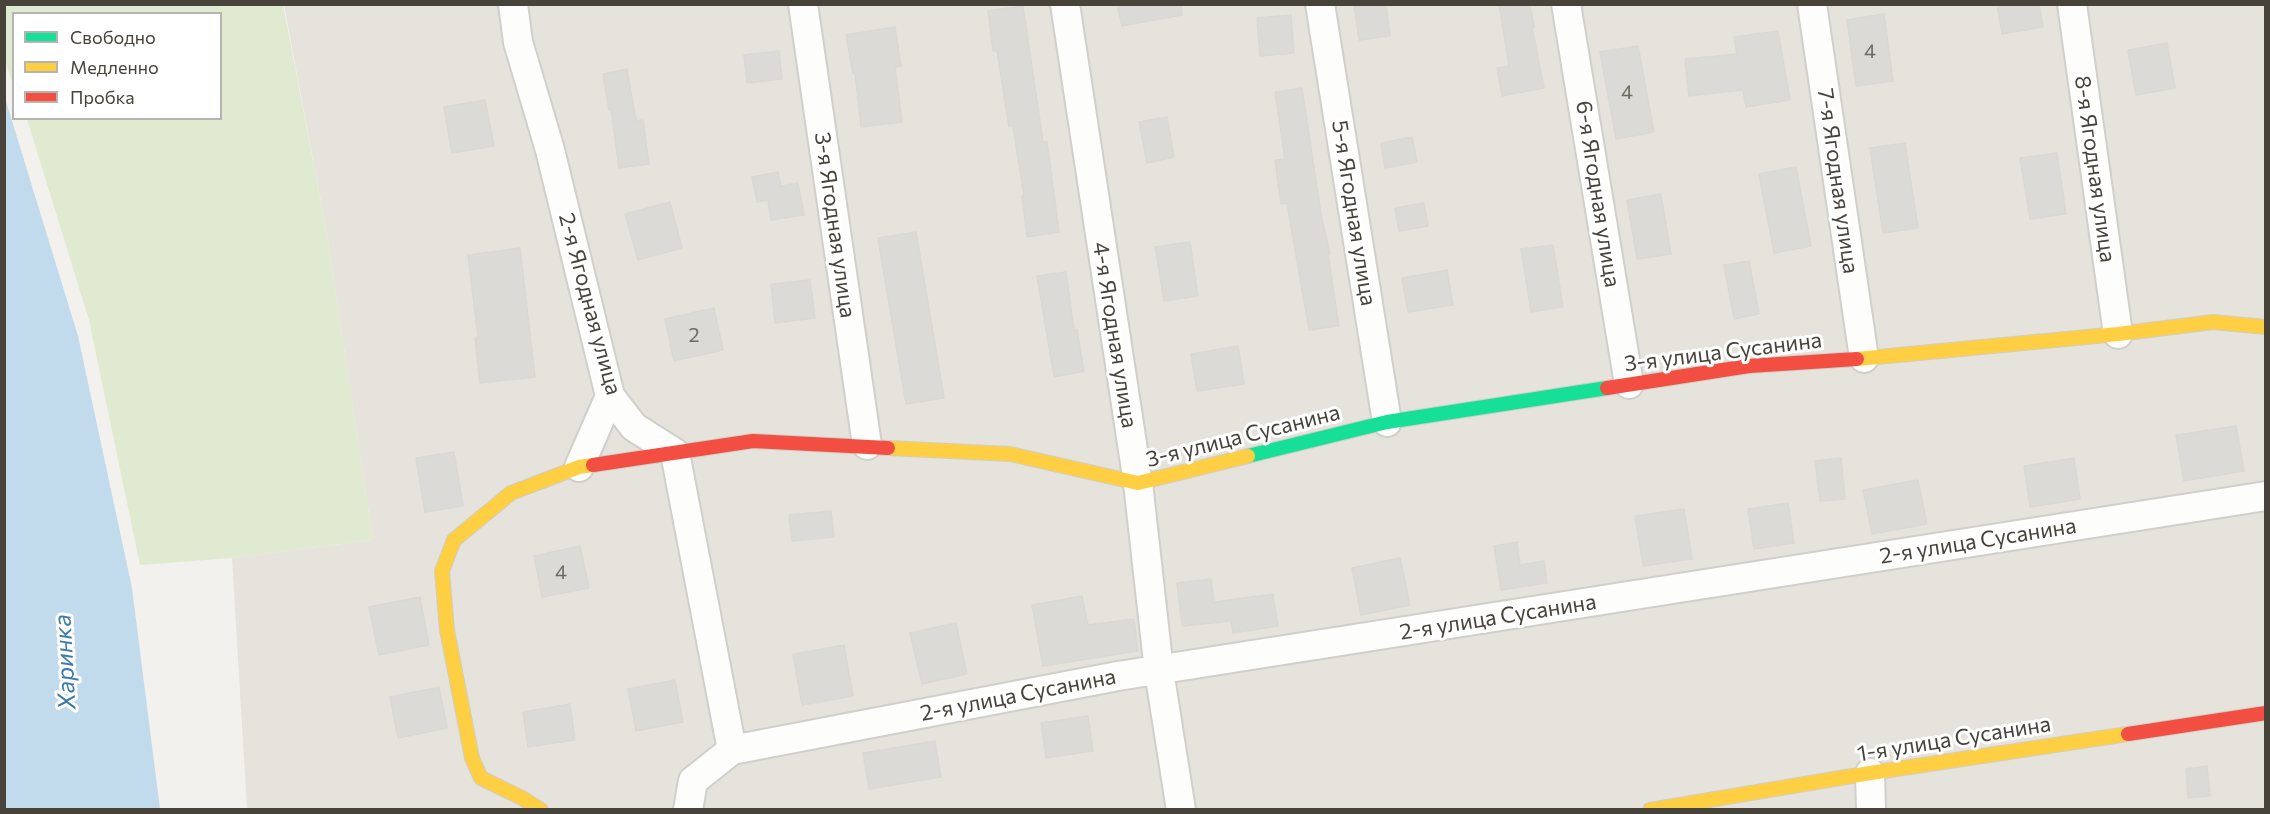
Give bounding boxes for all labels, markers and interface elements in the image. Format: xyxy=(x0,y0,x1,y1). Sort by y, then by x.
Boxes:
legend xyxy=(12,12,222,120)
text: Свободно xyxy=(70,26,156,48)
house number: 4 xyxy=(1864,39,1876,63)
text: Медленно xyxy=(70,56,159,78)
street label: 8-я Ягодная улица xyxy=(2069,74,2121,264)
house number: 4 xyxy=(1621,80,1633,104)
text: Пробка xyxy=(70,86,135,108)
street label: 7-я Ягодная улица xyxy=(1812,87,1864,275)
street label: 6-я Ягодная улица xyxy=(1570,99,1626,289)
street label: 5-я Ягодная улица xyxy=(1326,118,1382,308)
street label: 3-я Ягодная улица xyxy=(809,130,861,320)
street label: 2-я Ягодная улица xyxy=(553,210,627,398)
street label: 4-я Ягодная улица xyxy=(1087,240,1143,430)
house number: 2 xyxy=(688,323,700,347)
street label: 3-я улица Сусанина xyxy=(1623,327,1823,377)
street label: 3-я улица Сусанина xyxy=(1143,399,1343,473)
street label: 2-я улица Сусанина xyxy=(1878,512,2078,570)
house number: 4 xyxy=(555,560,567,584)
street label: 2-я улица Сусанина xyxy=(1398,588,1598,646)
water label: Харинка xyxy=(48,614,82,710)
street label: 2-я улица Сусанина xyxy=(918,663,1118,727)
street label: 1-я улица Сусанина xyxy=(1855,711,2053,767)

